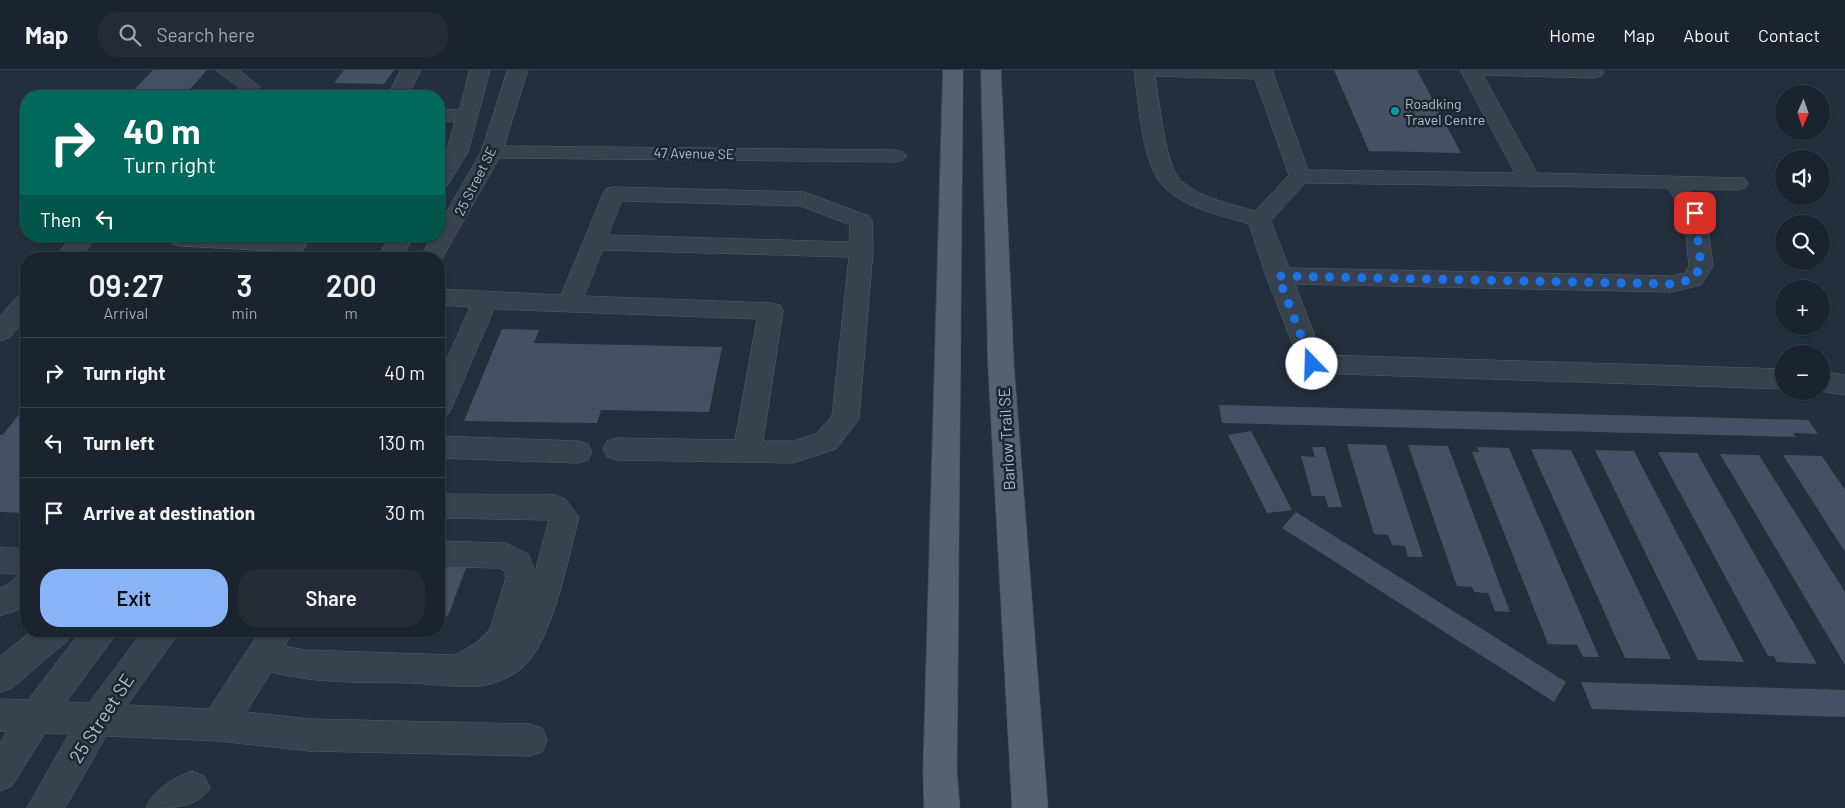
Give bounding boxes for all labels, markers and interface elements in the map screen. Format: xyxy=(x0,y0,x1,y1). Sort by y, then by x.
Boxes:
search box xyxy=(98,12,448,57)
text: Map xyxy=(25,20,68,49)
icon: search xyxy=(116,21,144,49)
text: Search here xyxy=(156,23,255,46)
text: Home xyxy=(1549,24,1595,46)
text: Map xyxy=(1623,24,1655,46)
text: About xyxy=(1683,24,1730,46)
text: Contact xyxy=(1758,24,1820,46)
north arrow xyxy=(1775,85,1830,140)
map controls xyxy=(1775,85,1830,400)
place label: Roadking Travel Centre xyxy=(1405,95,1485,128)
marker: Roadking Travel Centre xyxy=(1389,105,1401,117)
text: 40 m xyxy=(123,109,200,151)
icon: right xyxy=(40,110,105,175)
street label: 25 Street SE xyxy=(450,144,500,218)
street label: 47 Avenue SE xyxy=(654,144,734,162)
button: sound xyxy=(1775,150,1830,205)
text: Turn right xyxy=(123,151,216,177)
pin xyxy=(1674,192,1716,234)
icon: arrive xyxy=(1681,199,1709,227)
icon: left xyxy=(91,205,119,233)
text: Then xyxy=(40,208,81,231)
button: search xyxy=(1775,215,1830,270)
text: 09:27 xyxy=(88,267,163,303)
text: 3 xyxy=(237,267,252,303)
text: 200 xyxy=(326,267,377,303)
button: + xyxy=(1775,280,1830,335)
text: Arrival xyxy=(103,303,148,322)
text: min xyxy=(232,303,257,322)
text: m xyxy=(345,303,358,322)
position arrow xyxy=(1285,337,1337,389)
button: − xyxy=(1775,345,1830,400)
icon: right xyxy=(40,359,68,387)
text: Turn right xyxy=(83,361,165,384)
text: 40 m xyxy=(384,361,425,384)
street label: Barlow Trail SE xyxy=(994,387,1018,491)
icon: left xyxy=(40,429,68,457)
text: Turn left xyxy=(83,431,154,454)
text: 130 m xyxy=(378,431,425,454)
icon: arrive xyxy=(40,499,68,527)
text: Arrive at destination xyxy=(83,501,255,524)
text: 30 m xyxy=(385,501,425,524)
button: Exit xyxy=(40,569,228,627)
button: Share xyxy=(238,569,425,627)
street label: 25 Street SE xyxy=(64,669,138,767)

